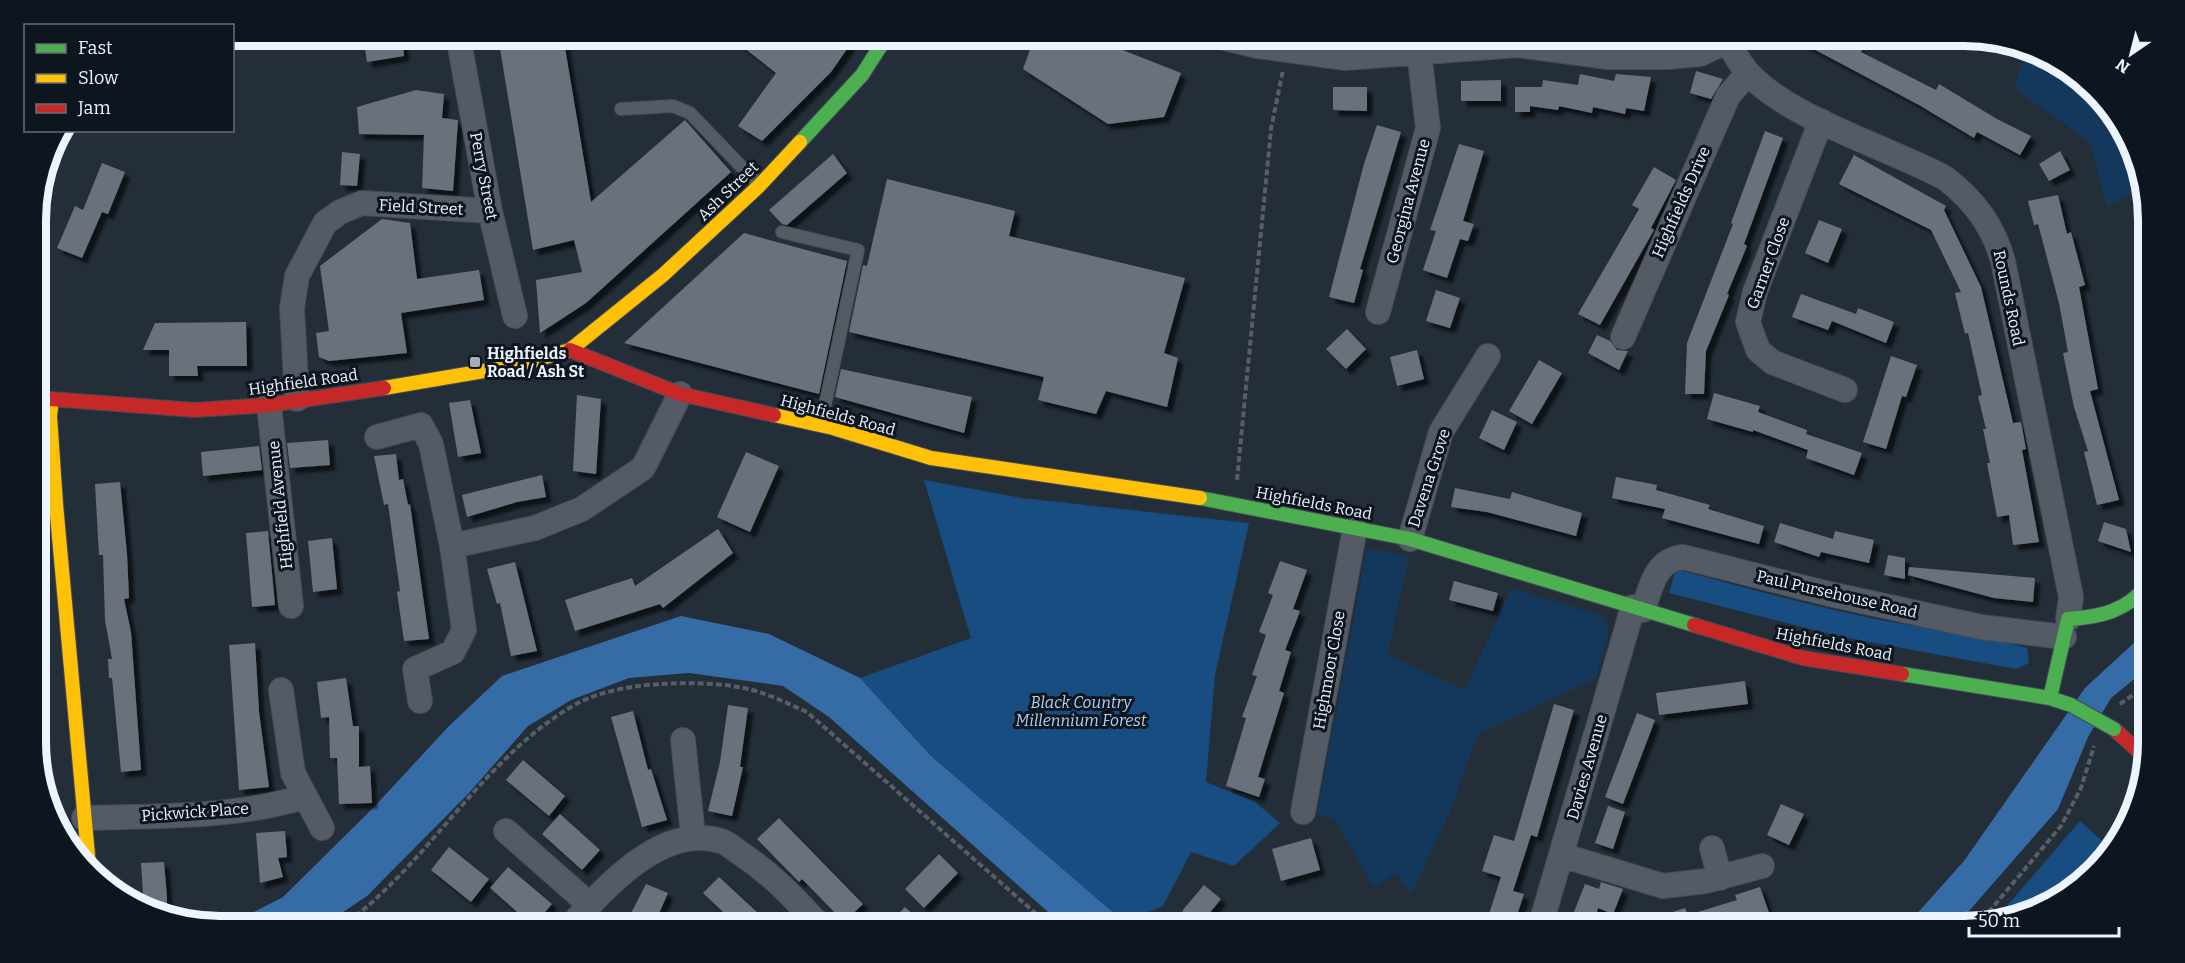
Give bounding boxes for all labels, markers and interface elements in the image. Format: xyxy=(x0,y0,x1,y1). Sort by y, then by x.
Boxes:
legend xyxy=(24,24,234,132)
north arrow xyxy=(2101,24,2161,84)
text: Fast xyxy=(78,37,113,59)
text: N xyxy=(2112,55,2133,77)
text: Slow xyxy=(78,67,119,89)
text: Jam xyxy=(77,97,111,119)
street label: Perry Street xyxy=(466,130,502,222)
street label: Georgina Avenue xyxy=(1382,137,1434,265)
street label: Highfields Drive xyxy=(1648,143,1714,261)
street label: Ash Street xyxy=(694,157,762,225)
street label: Field Street xyxy=(378,195,464,219)
street label: Garner Close xyxy=(1743,214,1793,312)
street label: Rounds Road xyxy=(1990,248,2029,348)
place label: Highfields Road / Ash St xyxy=(487,344,585,381)
marker: Highfields Road / Ash St xyxy=(468,355,482,369)
street label: Highfield Road xyxy=(247,365,359,399)
street label: Highfields Road xyxy=(779,391,898,440)
street label: Davena Grove xyxy=(1404,426,1454,530)
street label: Highfield Avenue xyxy=(264,440,296,570)
street label: Highfields Road xyxy=(1254,482,1374,524)
street label: Paul Pursehouse Road xyxy=(1755,566,1920,622)
street label: Highmoor Close xyxy=(1309,609,1349,731)
street label: Highfields Road xyxy=(1774,623,1894,665)
park label: Black Country Millennium Forest xyxy=(1016,693,1147,730)
street label: Davies Avenue xyxy=(1563,712,1611,822)
street label: Pickwick Place xyxy=(141,799,249,825)
scale bar xyxy=(1969,900,2119,938)
text: 50 m xyxy=(1978,910,2020,932)

